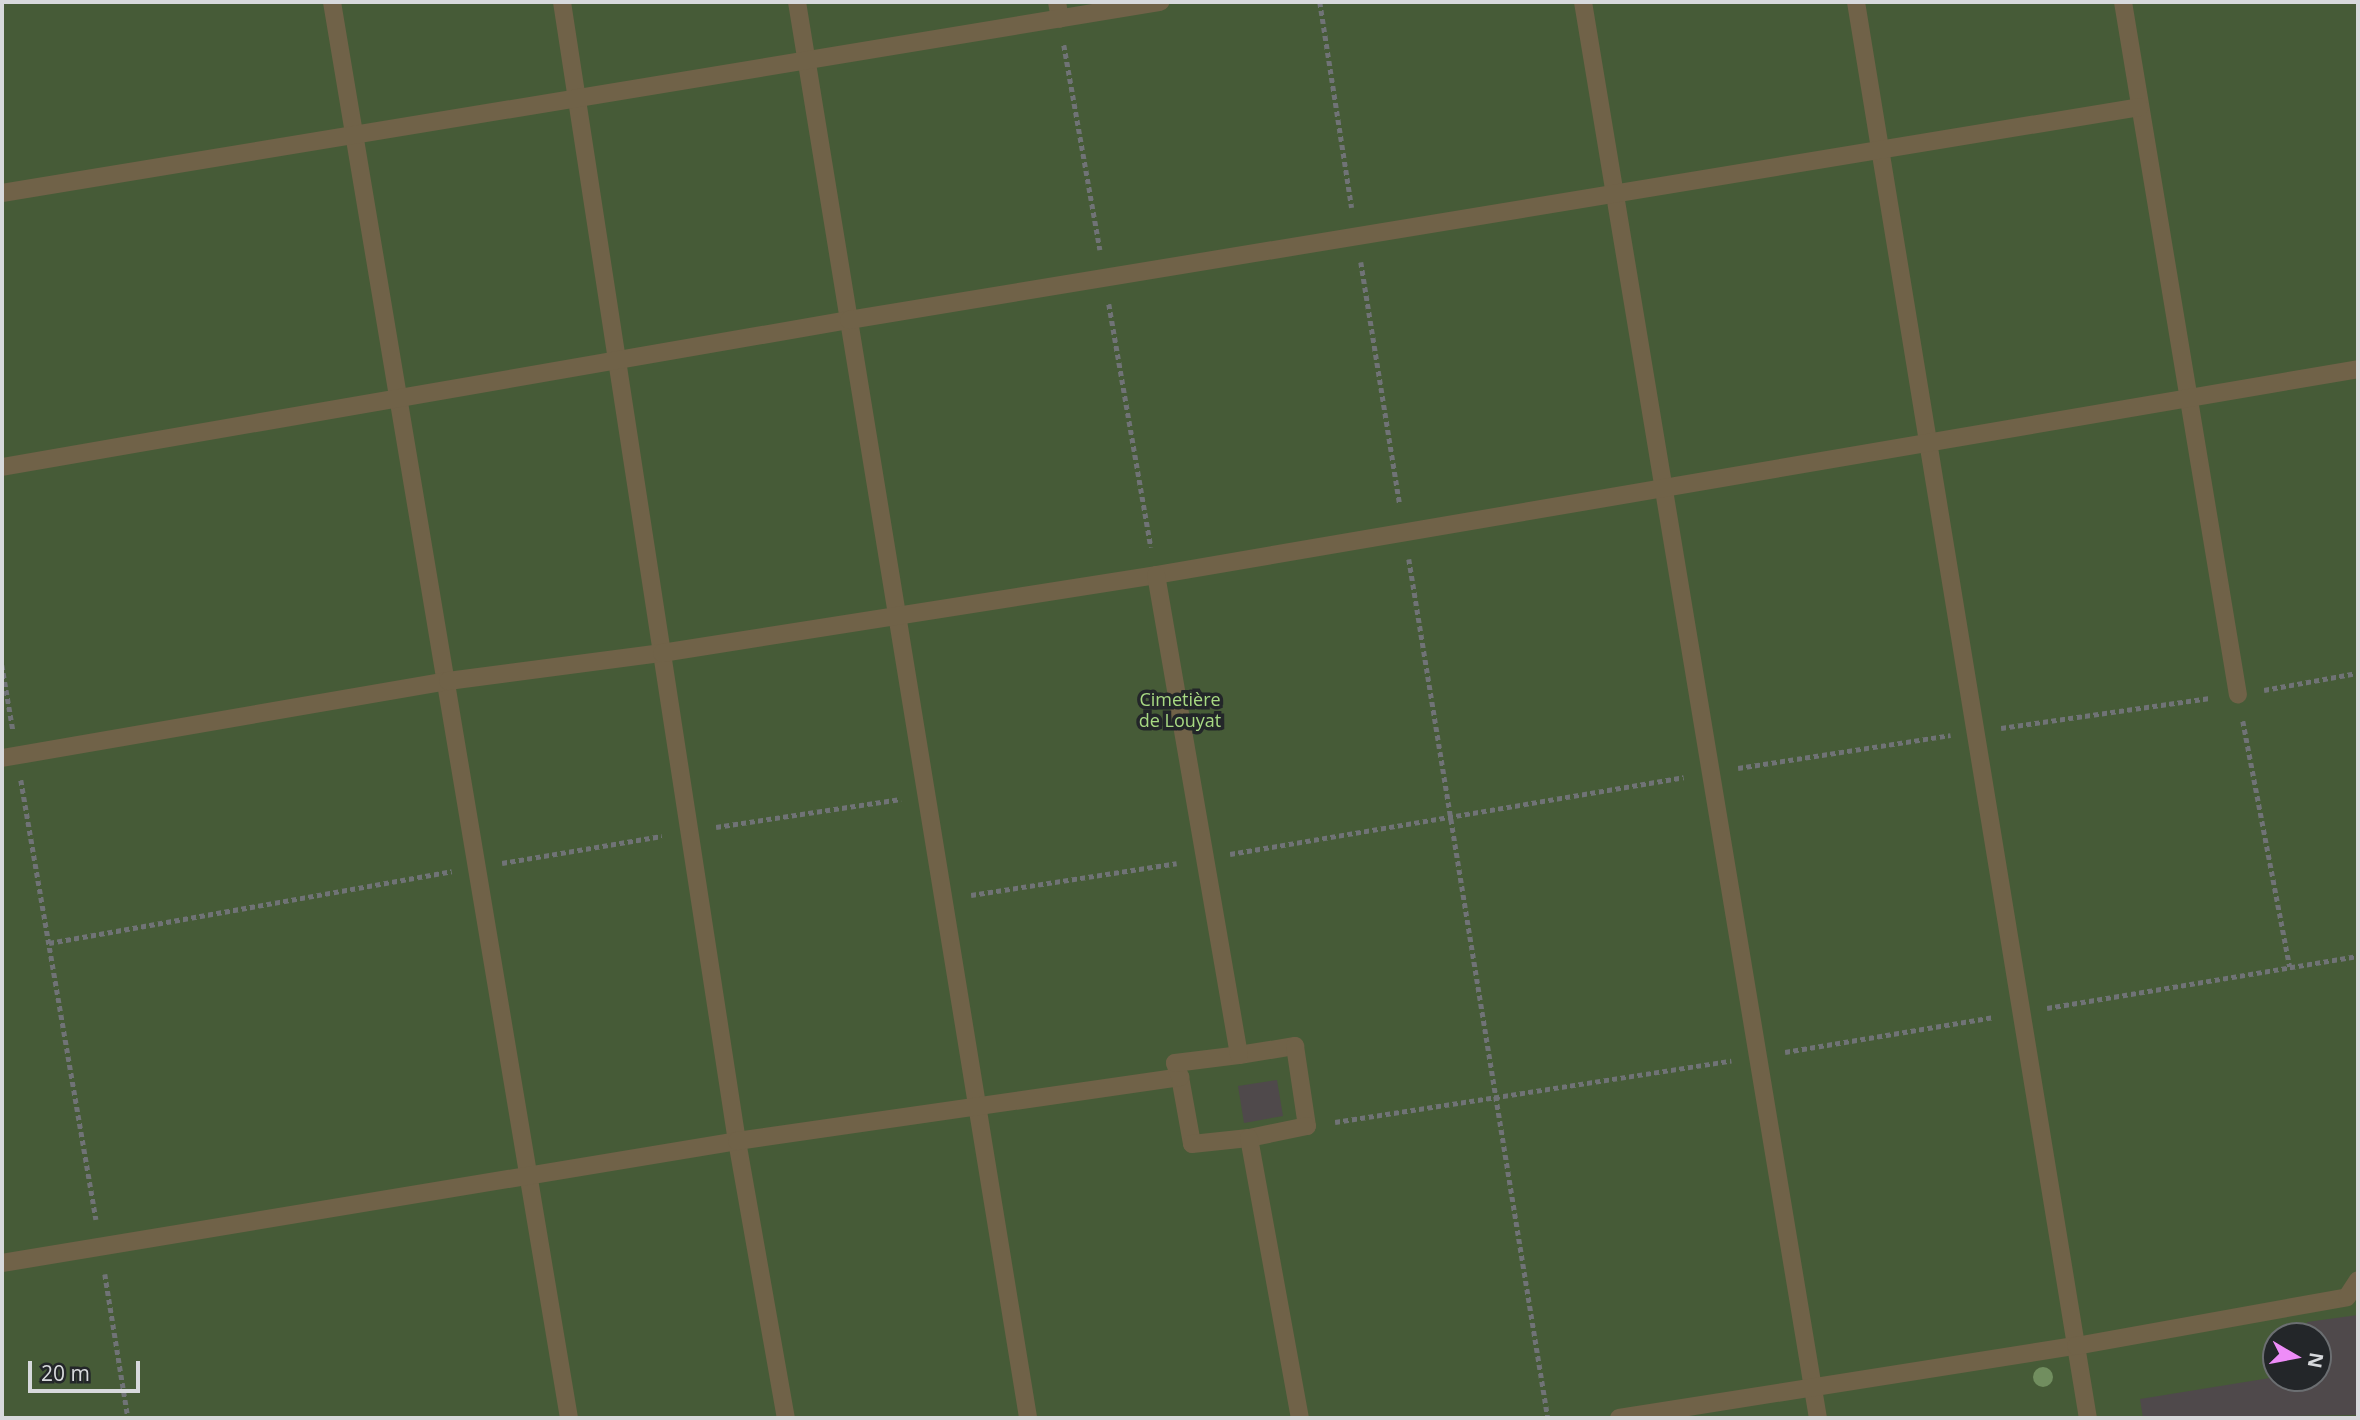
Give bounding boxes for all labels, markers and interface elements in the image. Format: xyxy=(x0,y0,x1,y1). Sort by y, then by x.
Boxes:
park label: Cimetière de Louyat xyxy=(1139,689,1221,732)
north arrow xyxy=(2262,1322,2332,1392)
scale bar xyxy=(32,1346,144,1390)
text: N xyxy=(2302,1350,2330,1370)
text: 20 m xyxy=(41,1359,90,1387)

